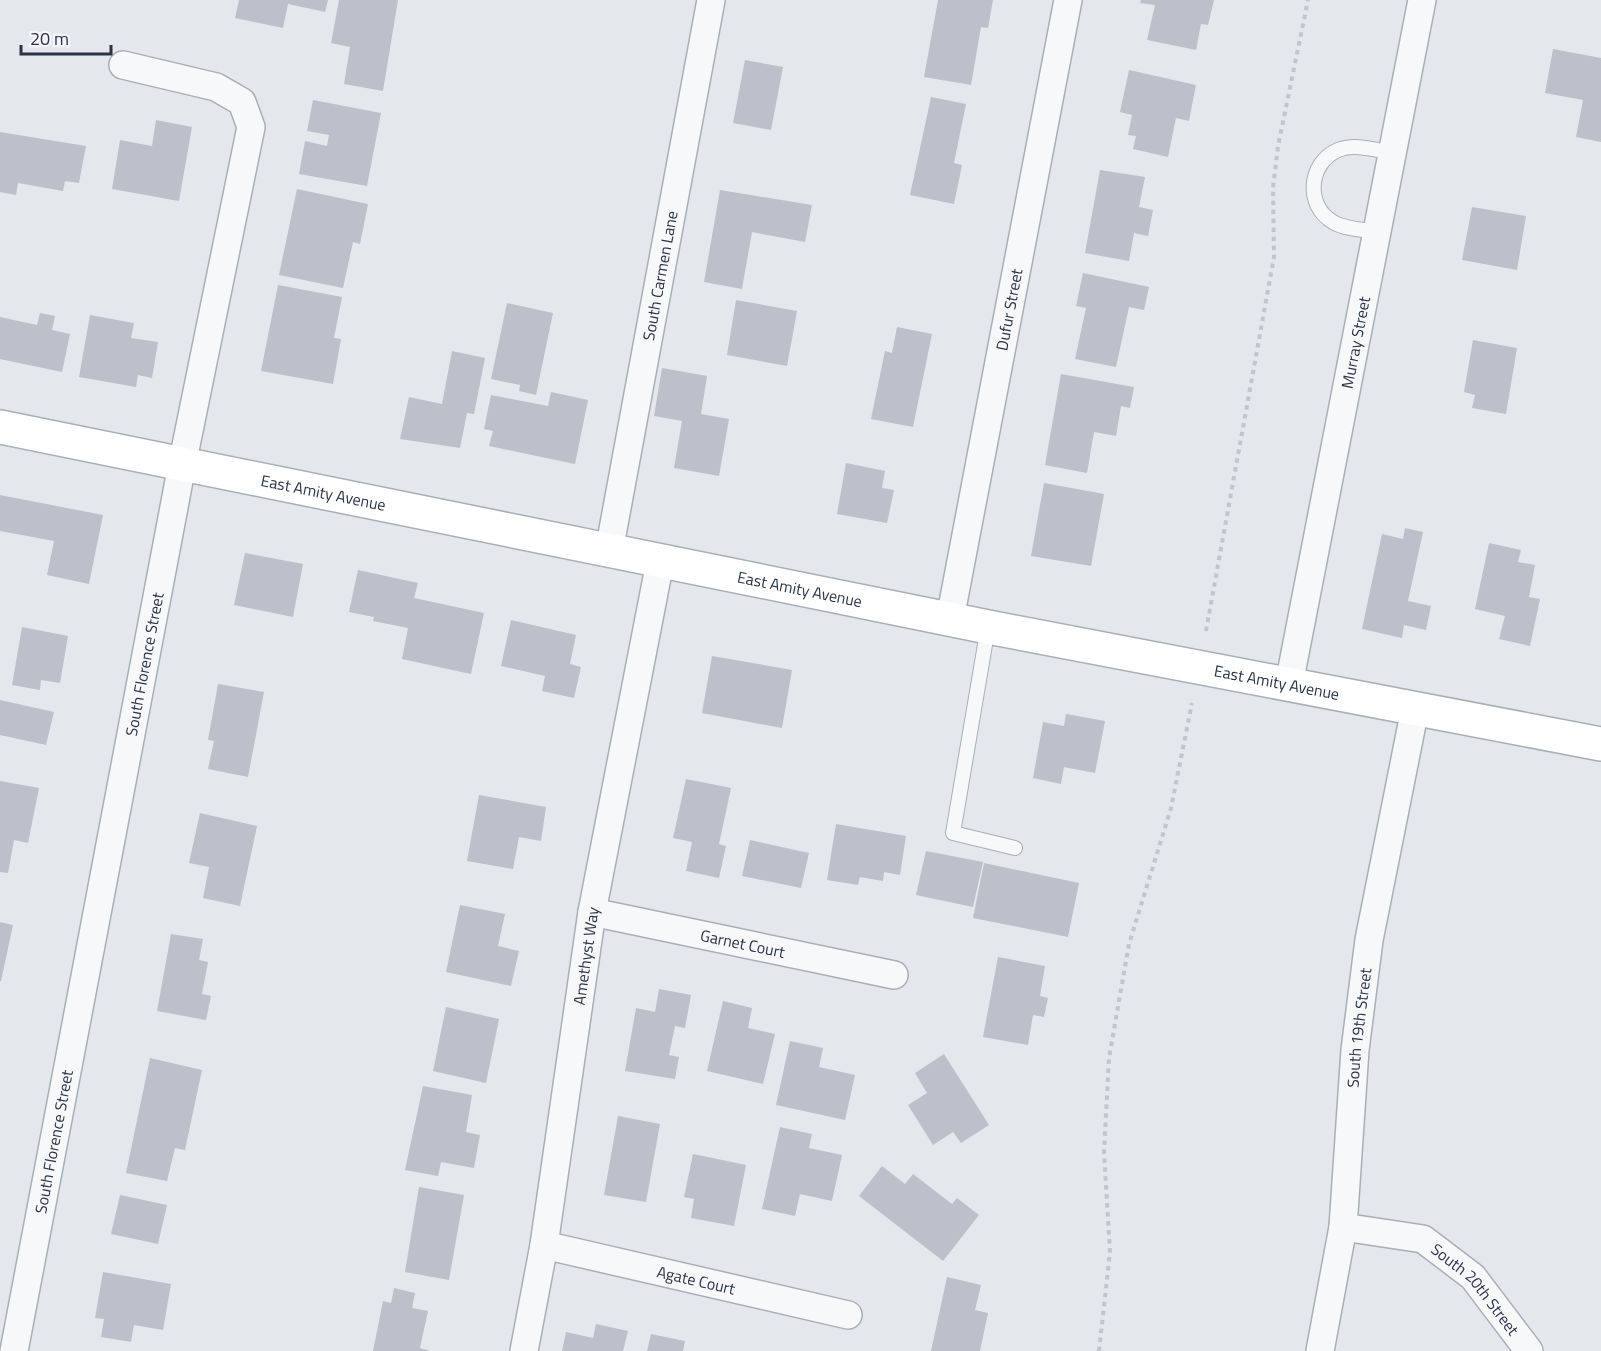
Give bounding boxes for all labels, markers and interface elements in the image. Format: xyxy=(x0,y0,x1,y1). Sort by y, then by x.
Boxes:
scale bar xyxy=(21,18,111,56)
text: 20 m xyxy=(30,25,69,52)
street label: South Carmen Lane xyxy=(636,209,684,343)
street label: Dufur Street xyxy=(989,266,1029,353)
street label: Murray Street xyxy=(1335,294,1376,391)
street label: East Amity Avenue xyxy=(259,468,388,517)
street label: East Amity Avenue xyxy=(735,565,864,613)
street label: South Florence Street xyxy=(119,590,170,738)
street label: East Amity Avenue xyxy=(1212,658,1341,706)
street label: Amethyst Way xyxy=(567,904,605,1007)
street label: Garnet Court xyxy=(698,923,788,964)
street label: South 19th Street xyxy=(1340,966,1377,1088)
street label: South Florence Street xyxy=(28,1067,79,1216)
street label: South 20th Street xyxy=(1426,1237,1525,1341)
street label: Agate Court xyxy=(655,1259,738,1301)

